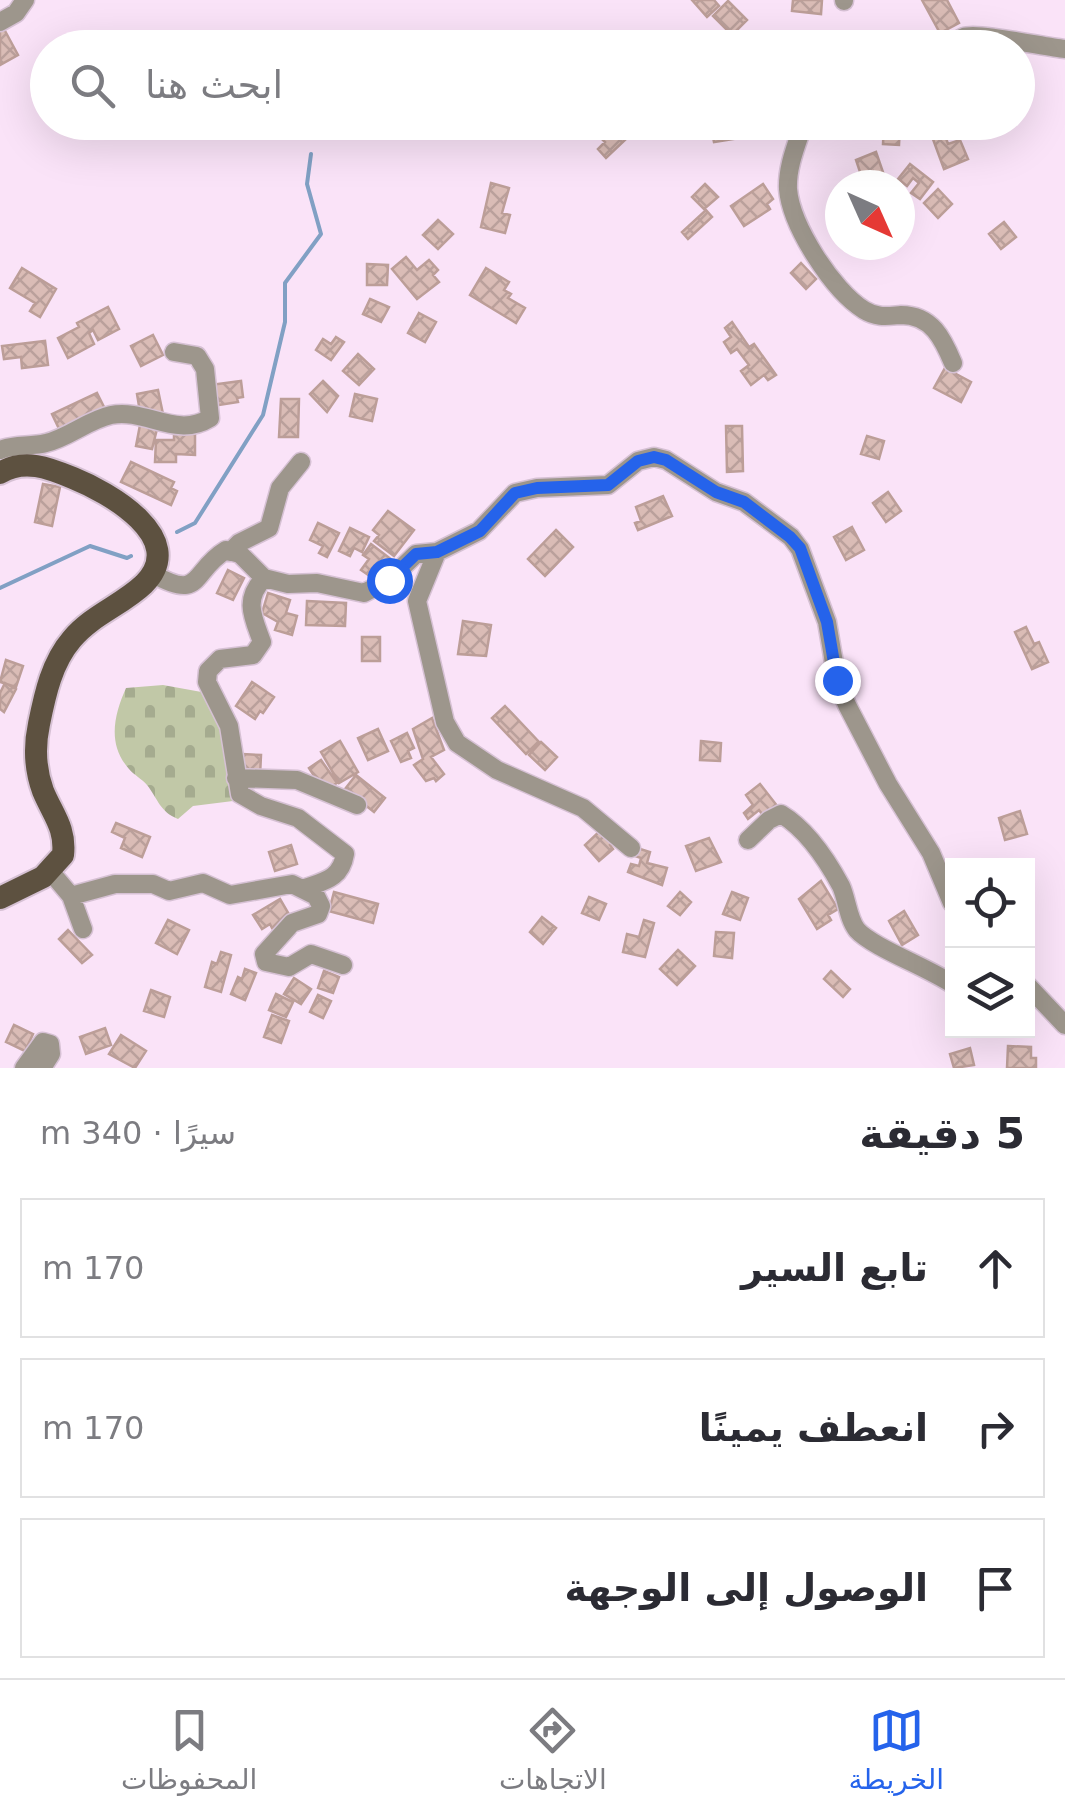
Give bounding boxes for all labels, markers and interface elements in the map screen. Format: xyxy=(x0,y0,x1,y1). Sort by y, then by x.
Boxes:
search box xyxy=(30,30,1035,140)
icon: search xyxy=(65,58,120,113)
text: ابحث هنا xyxy=(145,63,283,107)
north arrow xyxy=(825,170,915,260)
route start xyxy=(367,558,413,604)
route end xyxy=(815,658,861,704)
map controls xyxy=(945,858,1035,1038)
button: locate xyxy=(945,858,1035,948)
button: layers xyxy=(945,948,1035,1038)
text: 5 دقيقة xyxy=(859,1109,1025,1158)
text: سيرًا · 340 m xyxy=(40,1114,236,1152)
icon: ahead xyxy=(968,1241,1023,1296)
text: تابع السير xyxy=(741,1246,928,1290)
text: 170 m xyxy=(42,1249,144,1287)
icon: right xyxy=(968,1401,1023,1456)
text: انعطف يمينًا xyxy=(699,1406,928,1450)
text: 170 m xyxy=(42,1409,144,1447)
icon: arrive xyxy=(968,1561,1023,1616)
text: الوصول إلى الوجهة xyxy=(565,1566,928,1610)
tab: المحفوظات xyxy=(121,1703,257,1796)
tab: الاتجاهات xyxy=(499,1703,607,1796)
tab: الخريطة xyxy=(849,1703,944,1796)

